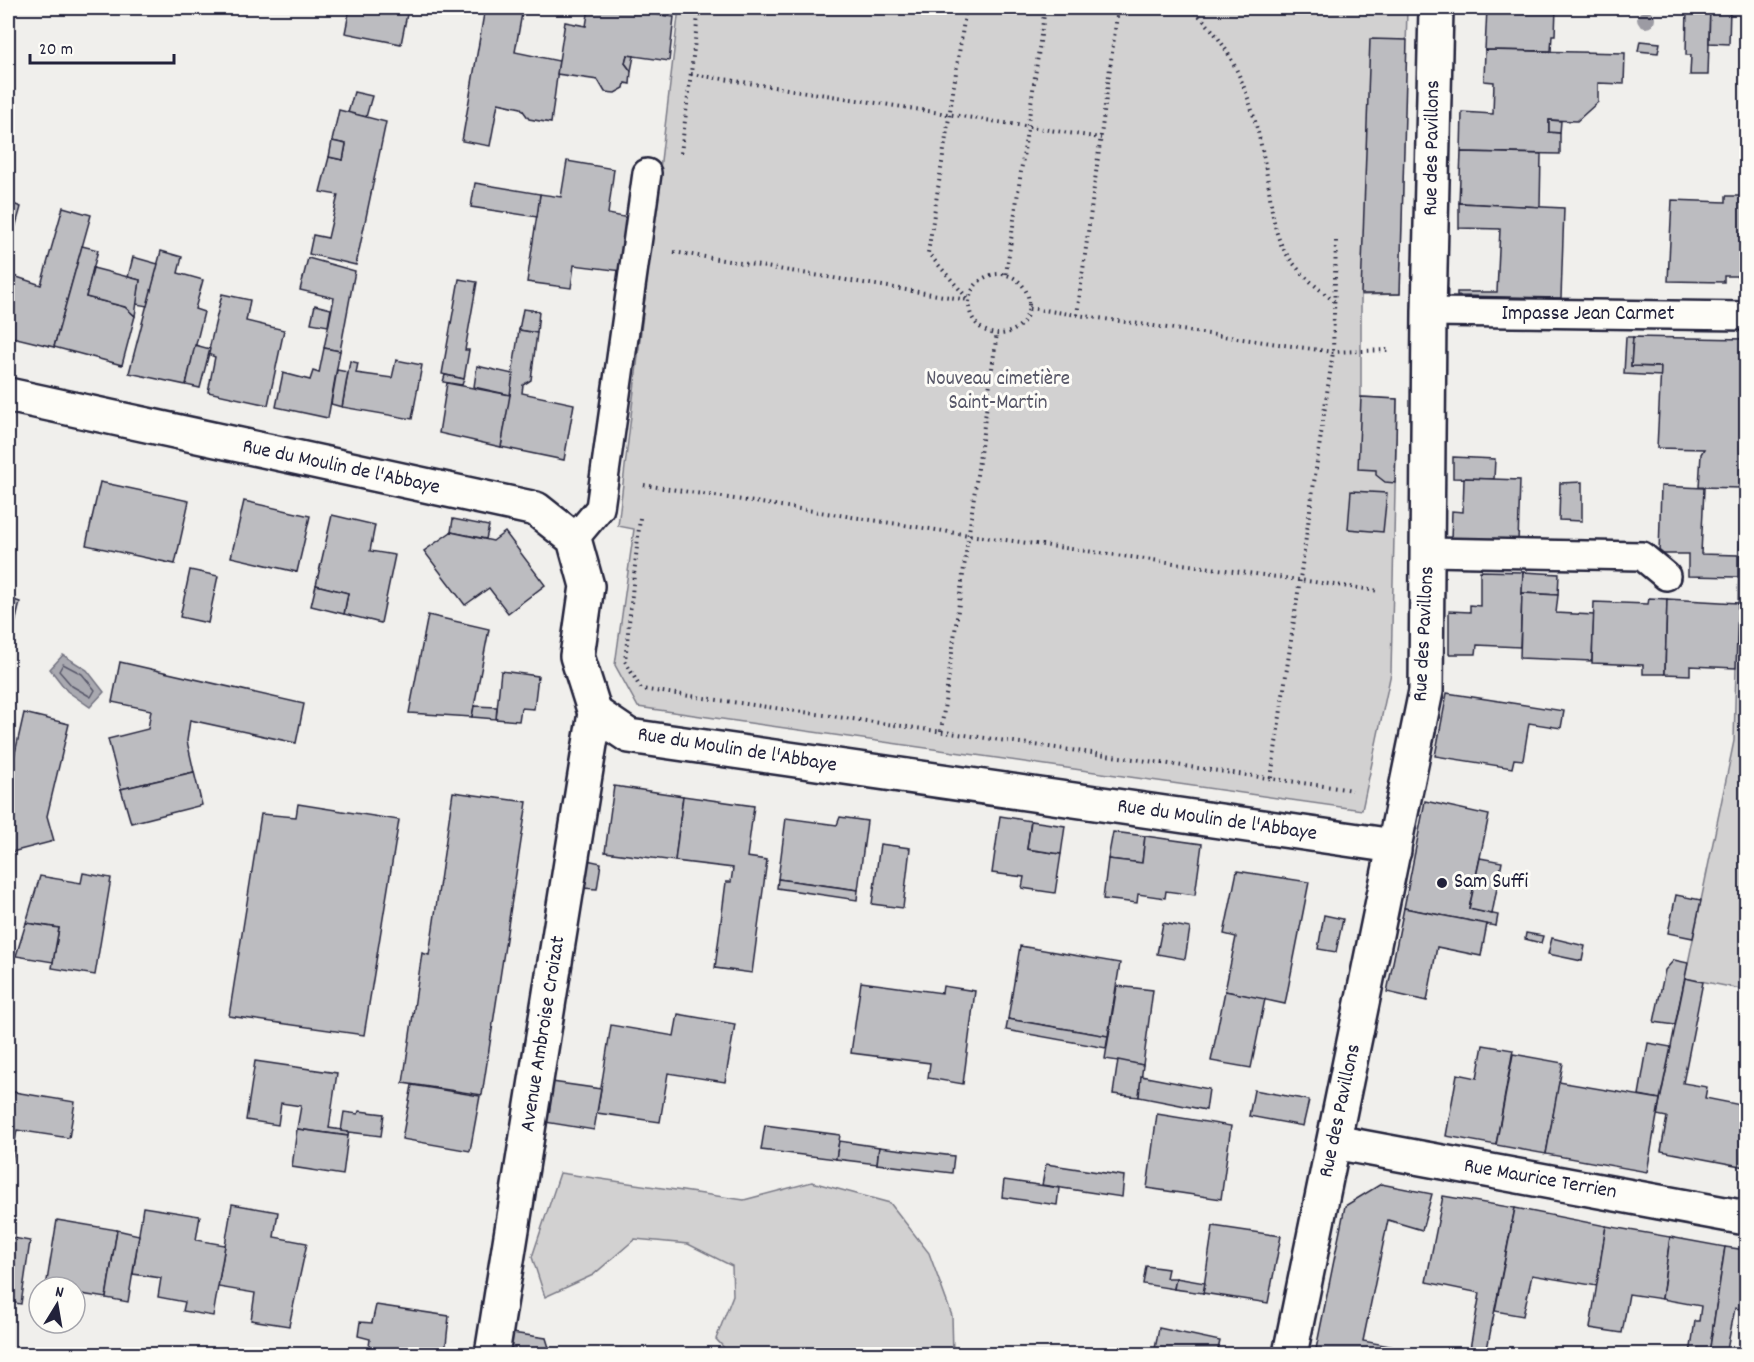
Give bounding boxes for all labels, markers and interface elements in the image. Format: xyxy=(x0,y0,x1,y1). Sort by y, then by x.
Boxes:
scale bar xyxy=(30,27,174,65)
text: 20 m xyxy=(39,38,73,63)
street label: Rue des Pavillons xyxy=(1417,80,1449,216)
street label: Impasse Jean Carmet xyxy=(1502,300,1675,330)
park label: Nouveau cimetière Saint-Martin xyxy=(926,365,1070,419)
street label: Rue du Moulin de l'Abbaye xyxy=(239,432,443,504)
street label: Rue des Pavillons xyxy=(1406,565,1444,703)
street label: Rue du Moulin de l'Abbaye xyxy=(635,720,839,782)
street label: Rue du Moulin de l'Abbaye xyxy=(1115,792,1319,850)
place label: Sam Suffi xyxy=(1454,868,1529,898)
marker: Sam Suffi xyxy=(1435,876,1449,890)
street label: Avenue Ambroise Croizat xyxy=(514,934,574,1134)
street label: Rue des Pavillons xyxy=(1312,1041,1370,1181)
street label: Rue Maurice Terrien xyxy=(1461,1152,1619,1208)
north arrow xyxy=(27,1275,87,1335)
text: N xyxy=(53,1281,66,1305)

